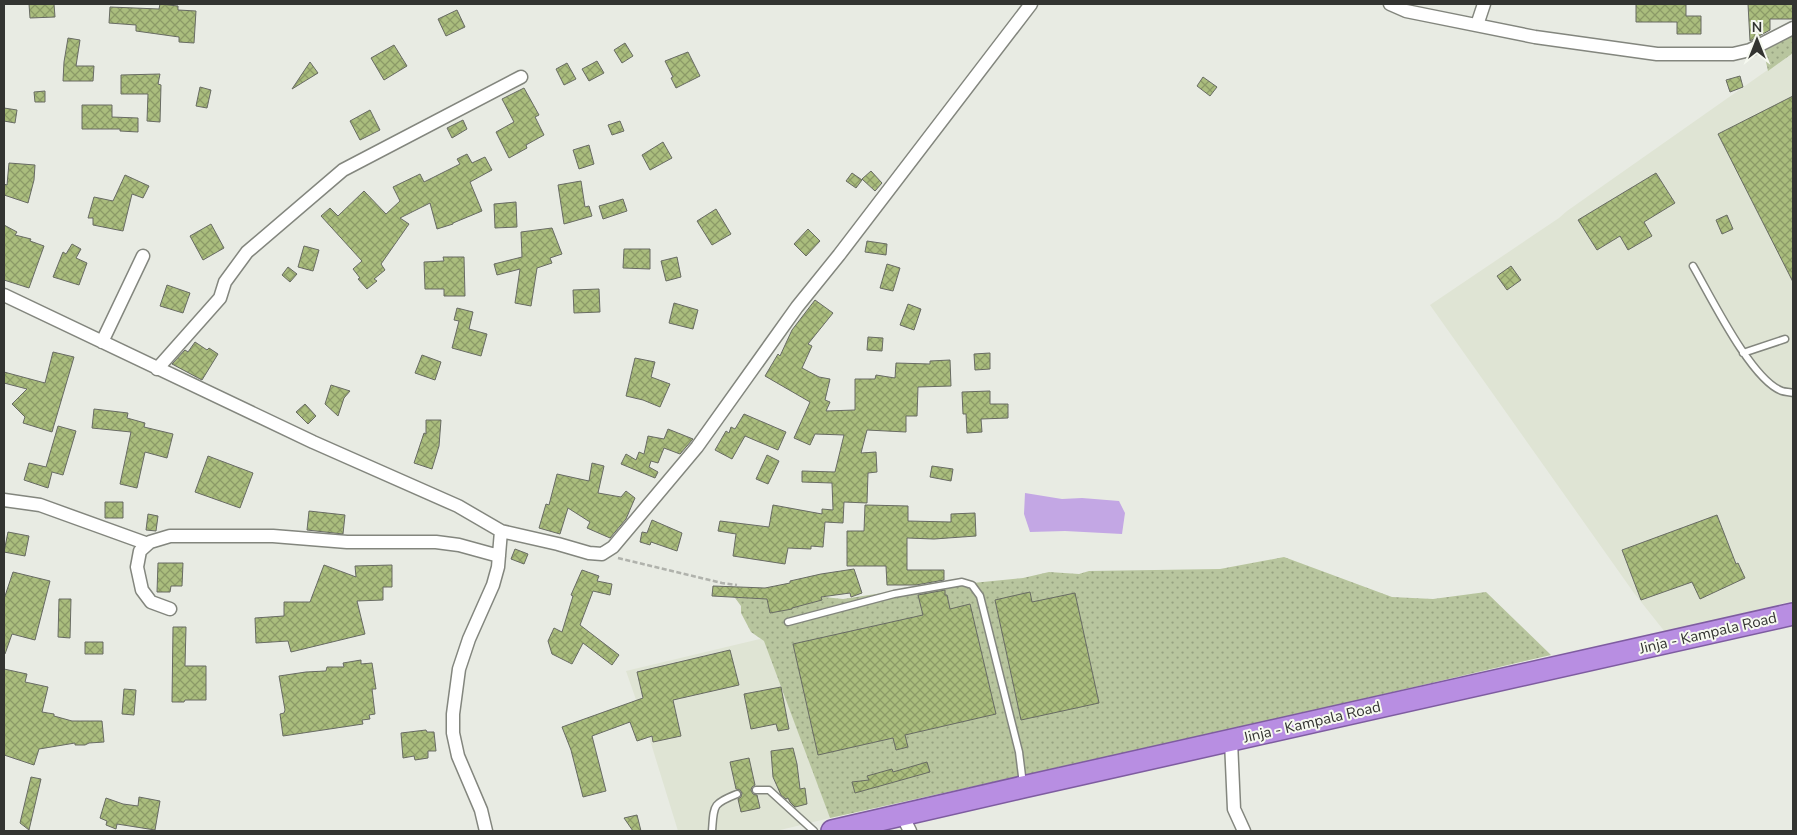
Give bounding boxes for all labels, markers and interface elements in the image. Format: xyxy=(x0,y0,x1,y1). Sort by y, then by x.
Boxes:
north arrow xyxy=(1732,15,1782,65)
text: N xyxy=(1752,18,1762,37)
street label: Jinja - Kampala Road xyxy=(1636,607,1779,659)
street label: Jinja - Kampala Road xyxy=(1240,696,1383,748)

